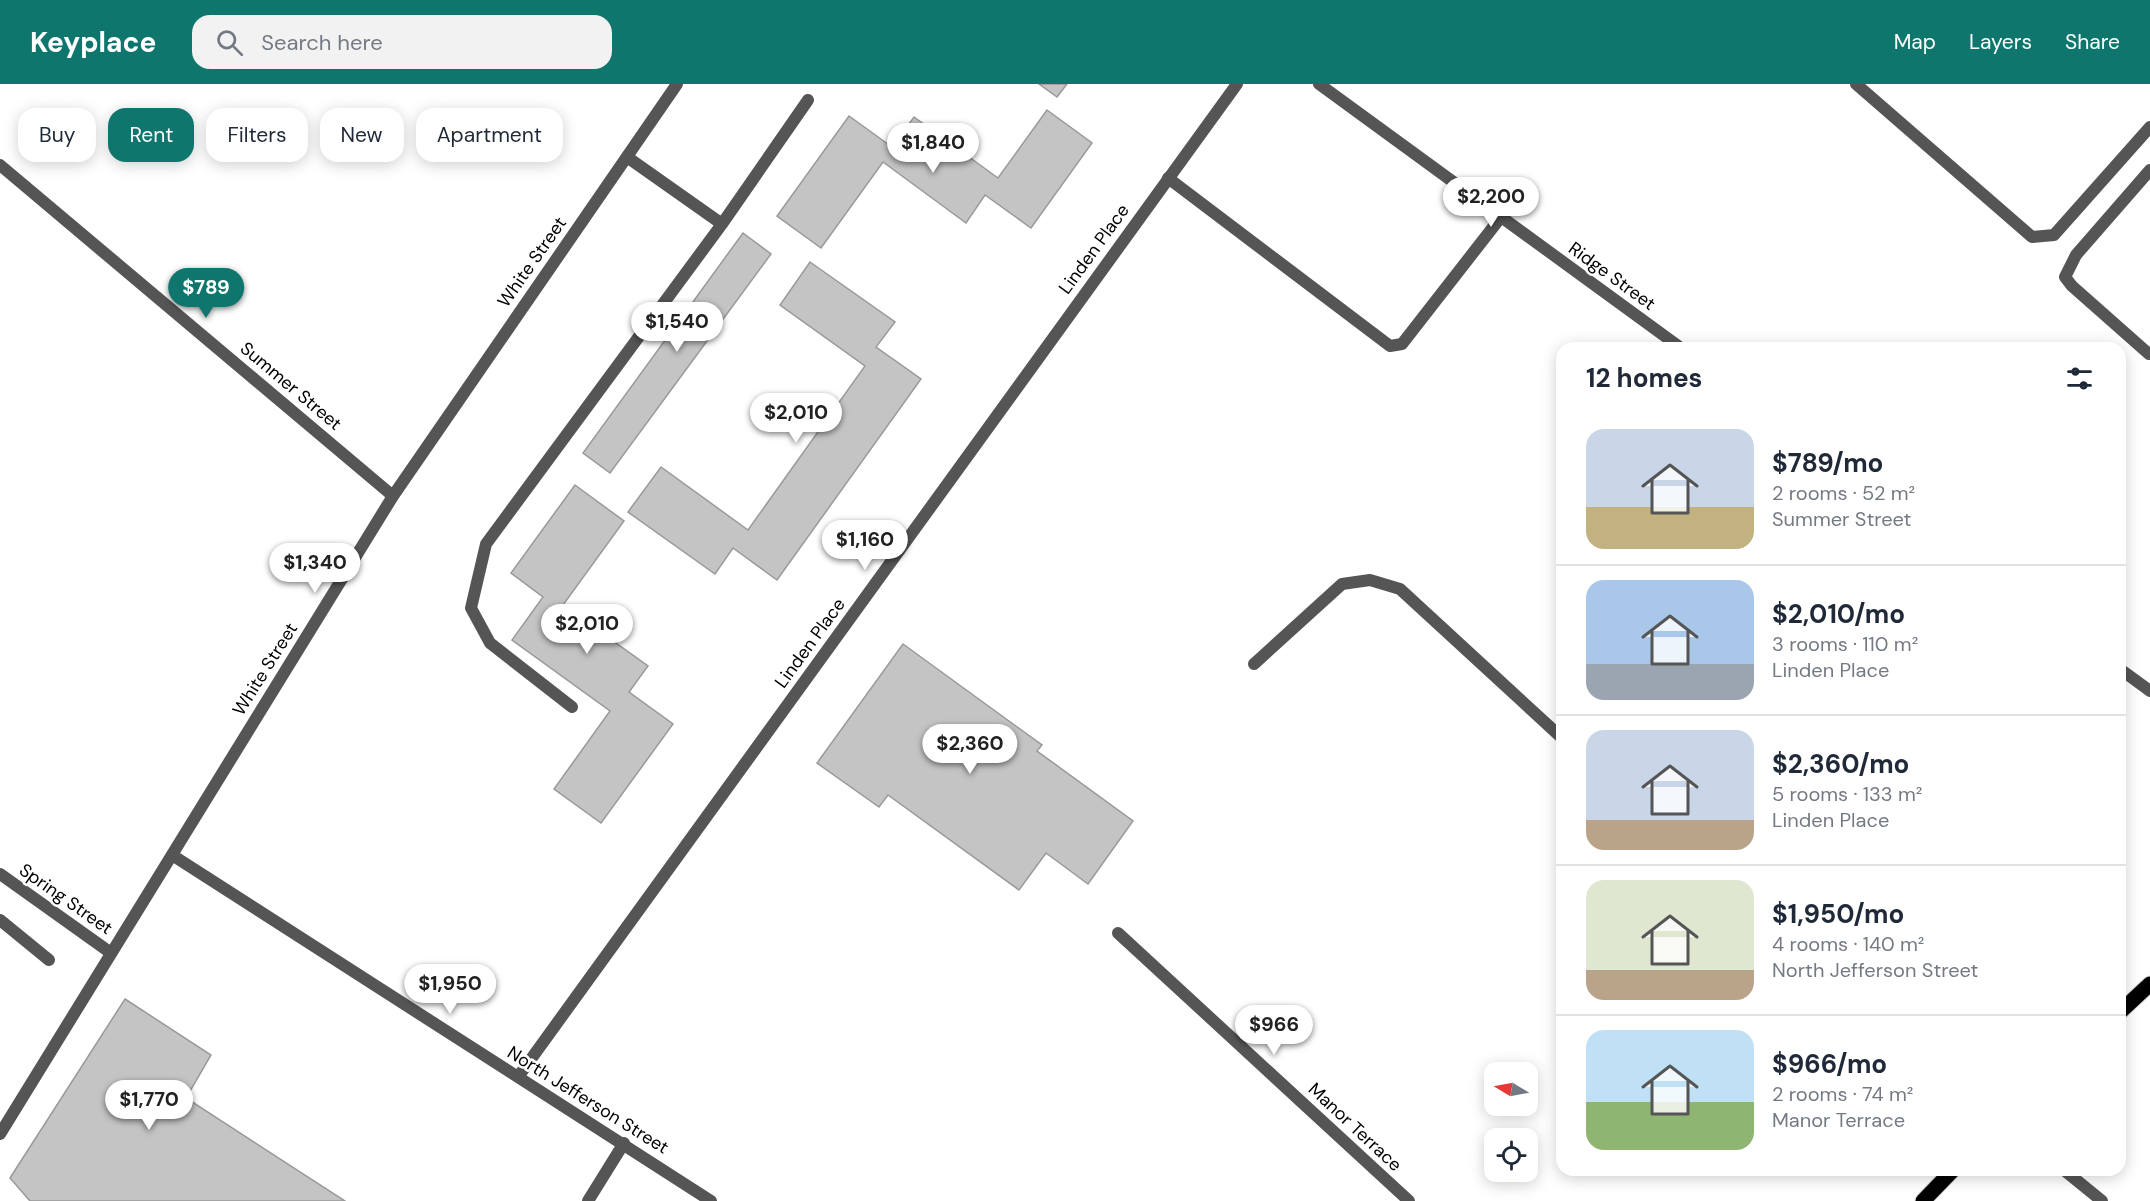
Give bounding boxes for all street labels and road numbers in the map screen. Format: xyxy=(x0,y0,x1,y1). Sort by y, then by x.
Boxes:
street label: Linden Place xyxy=(1053,199,1135,299)
street label: White Street xyxy=(492,212,572,312)
street label: Ridge Street xyxy=(1564,236,1660,316)
street label: Summer Street xyxy=(235,336,347,436)
street label: Linden Place xyxy=(769,593,851,693)
street label: White Street xyxy=(227,618,303,720)
street label: Spring Street xyxy=(15,858,117,940)
street label: North Jefferson Street xyxy=(503,1041,673,1159)
street label: Manor Terrace xyxy=(1303,1077,1407,1177)

